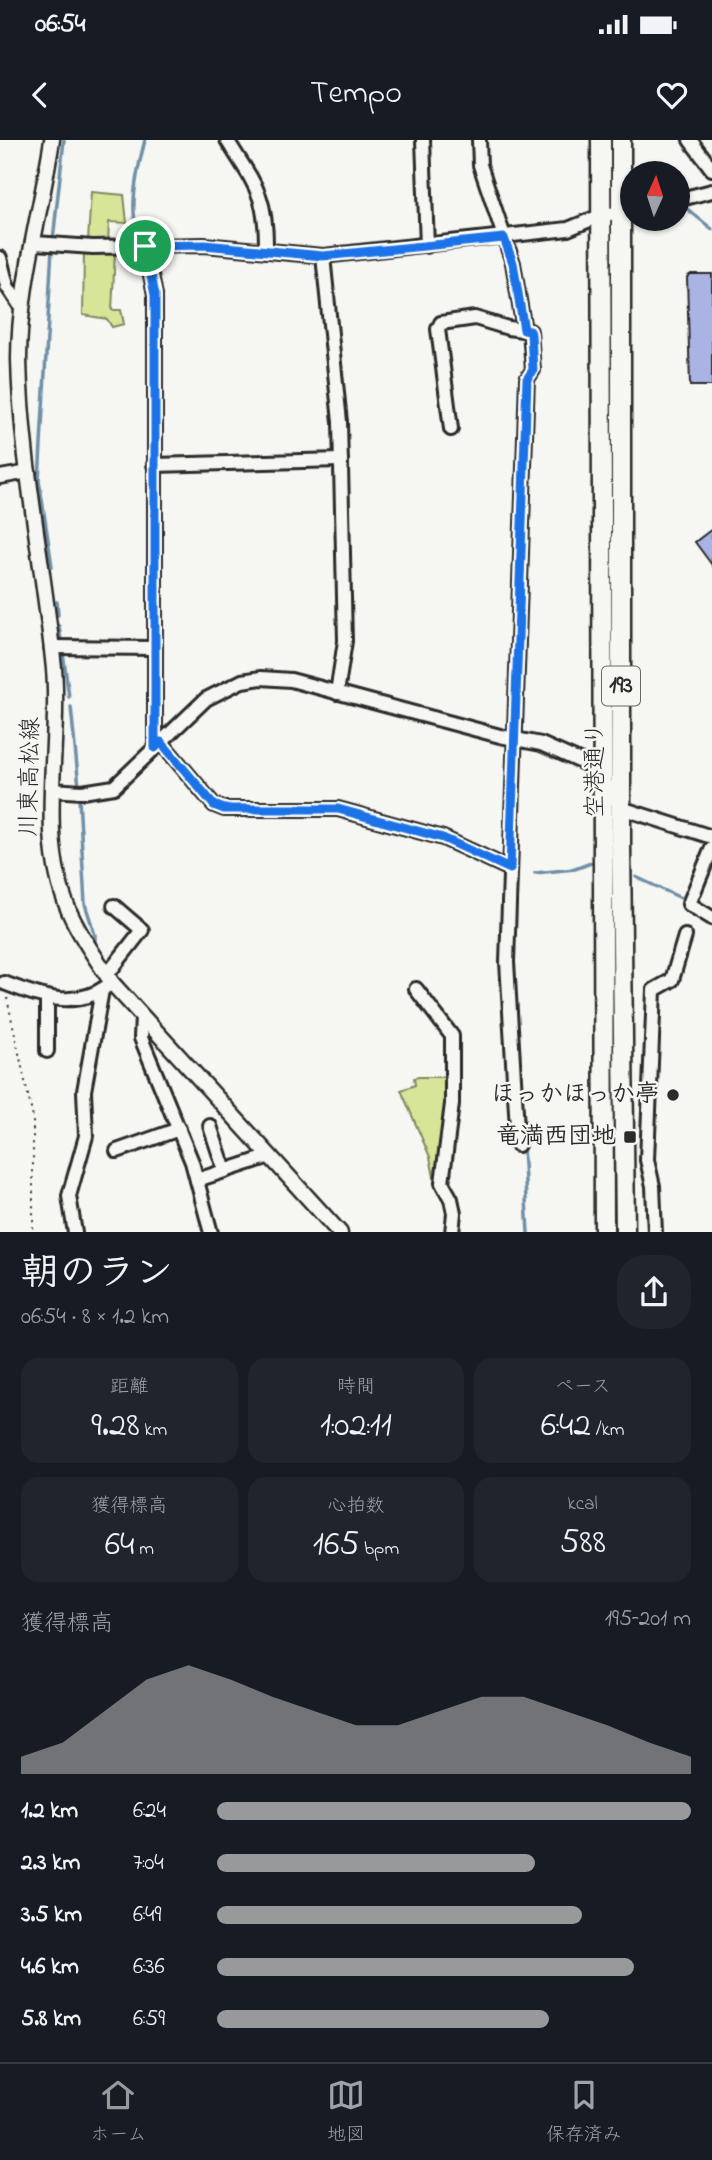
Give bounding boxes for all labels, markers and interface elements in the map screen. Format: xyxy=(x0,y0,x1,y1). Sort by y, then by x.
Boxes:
text: 06:54 xyxy=(35,6,85,44)
text: Tempo xyxy=(310,71,402,118)
icon: back xyxy=(21,76,59,114)
icon: heart xyxy=(653,76,691,114)
north arrow xyxy=(620,161,690,231)
map controls xyxy=(620,161,690,231)
pin xyxy=(115,216,175,276)
icon: arrive xyxy=(126,227,164,265)
road number: 193 xyxy=(602,666,640,706)
street label: 川東高松線 xyxy=(12,717,50,837)
street label: 空港通り xyxy=(579,722,614,818)
place label: ほっかほっか亭 xyxy=(491,1078,659,1113)
marker: ほっかほっか亭 xyxy=(665,1087,681,1103)
place label: 竜満西団地 xyxy=(496,1120,616,1155)
marker: 竜満西団地 xyxy=(622,1129,638,1145)
text: 朝のラン xyxy=(21,1247,173,1303)
button: share xyxy=(617,1255,691,1329)
text: 06:54 · 8 × 1.2 km xyxy=(21,1301,169,1334)
text: 距離 xyxy=(110,1374,148,1401)
text: 時間 xyxy=(337,1374,375,1401)
text: ペース xyxy=(555,1374,611,1401)
text: 9.28 xyxy=(91,1401,140,1452)
text: 1:02:11 xyxy=(320,1401,392,1452)
text: 6:42 xyxy=(541,1401,591,1452)
text: km xyxy=(140,1417,167,1444)
text: /km xyxy=(591,1417,625,1444)
text: kcal xyxy=(568,1491,598,1518)
text: 獲得標高 xyxy=(91,1493,167,1520)
text: 心拍数 xyxy=(327,1493,385,1520)
text: 588 xyxy=(560,1518,606,1569)
text: 64 xyxy=(105,1520,134,1571)
text: 165 xyxy=(313,1520,359,1571)
text: m xyxy=(134,1536,154,1563)
text: bpm xyxy=(359,1536,399,1563)
text: 195–201 m xyxy=(605,1603,691,1636)
text: 獲得標高 xyxy=(21,1608,113,1641)
text: 1.2 km xyxy=(21,1795,78,1828)
text: 6:24 xyxy=(133,1795,166,1828)
text: 2.3 km xyxy=(21,1847,80,1880)
text: 7:04 xyxy=(133,1847,164,1880)
text: 3.5 km xyxy=(21,1899,82,1932)
text: 6:49 xyxy=(133,1899,161,1932)
text: 4.6 km xyxy=(21,1951,79,1984)
text: 6:36 xyxy=(133,1951,165,1984)
text: 5.8 km xyxy=(21,2003,81,2036)
text: 6:59 xyxy=(133,2003,165,2036)
tab: ホーム xyxy=(90,2076,147,2149)
tab: 地図 xyxy=(327,2076,365,2149)
tab: 保存済み xyxy=(546,2076,622,2149)

